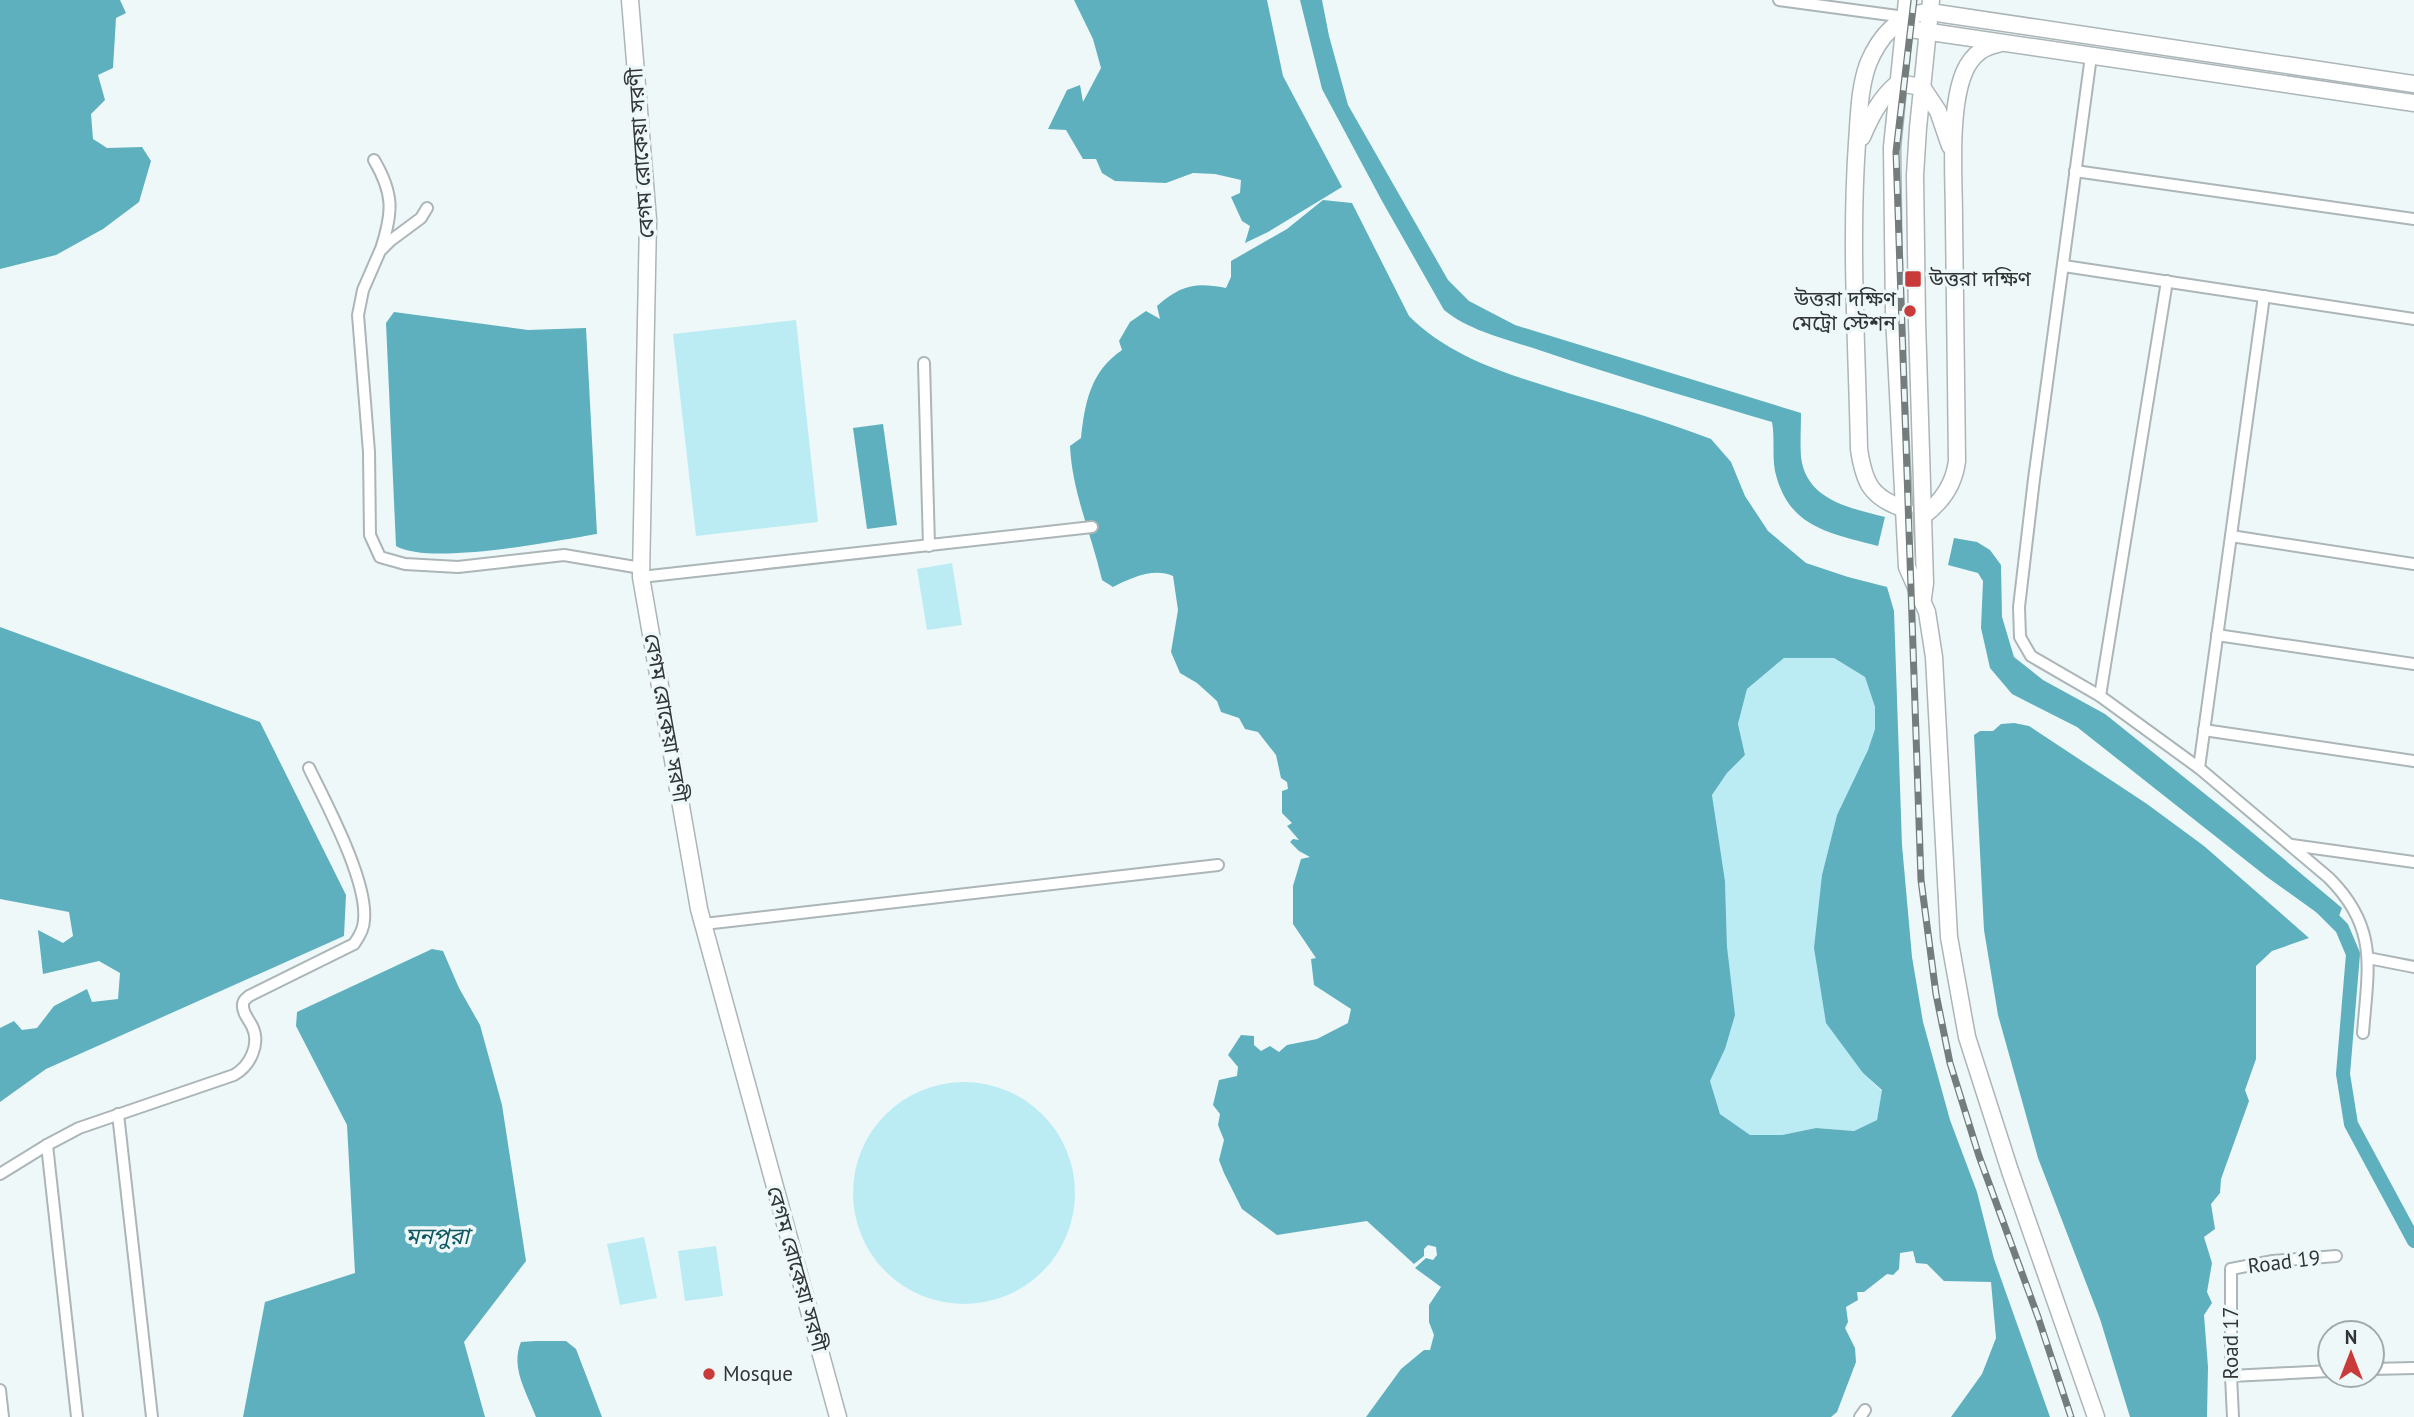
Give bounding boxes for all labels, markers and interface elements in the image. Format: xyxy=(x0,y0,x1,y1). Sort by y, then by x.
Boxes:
street label: বেগম রোকেয়া সরণী xyxy=(621,66,660,239)
place label: উত্তরা দক্ষিণ xyxy=(1928,265,2032,292)
marker: উত্তরা দক্ষিণ xyxy=(1903,269,1923,289)
place label: উত্তরা দক্ষিণ মেট্রো স্টেশন xyxy=(1792,285,1897,336)
marker: উত্তরা দক্ষিণ মেট্রো স্টেশন xyxy=(1902,303,1918,319)
street label: বেগম রোকেয়া সরণী xyxy=(638,631,695,805)
street label: বেগম রোকেয়া সরণী xyxy=(761,1183,834,1355)
water label: মনপুরা xyxy=(405,1221,473,1250)
street label: Road 19 xyxy=(2246,1244,2322,1279)
street label: Road 17 xyxy=(2217,1307,2244,1379)
north arrow xyxy=(2316,1319,2386,1389)
text: N xyxy=(2345,1325,2357,1349)
place label: Mosque xyxy=(723,1360,793,1387)
marker: Mosque xyxy=(701,1366,717,1382)

